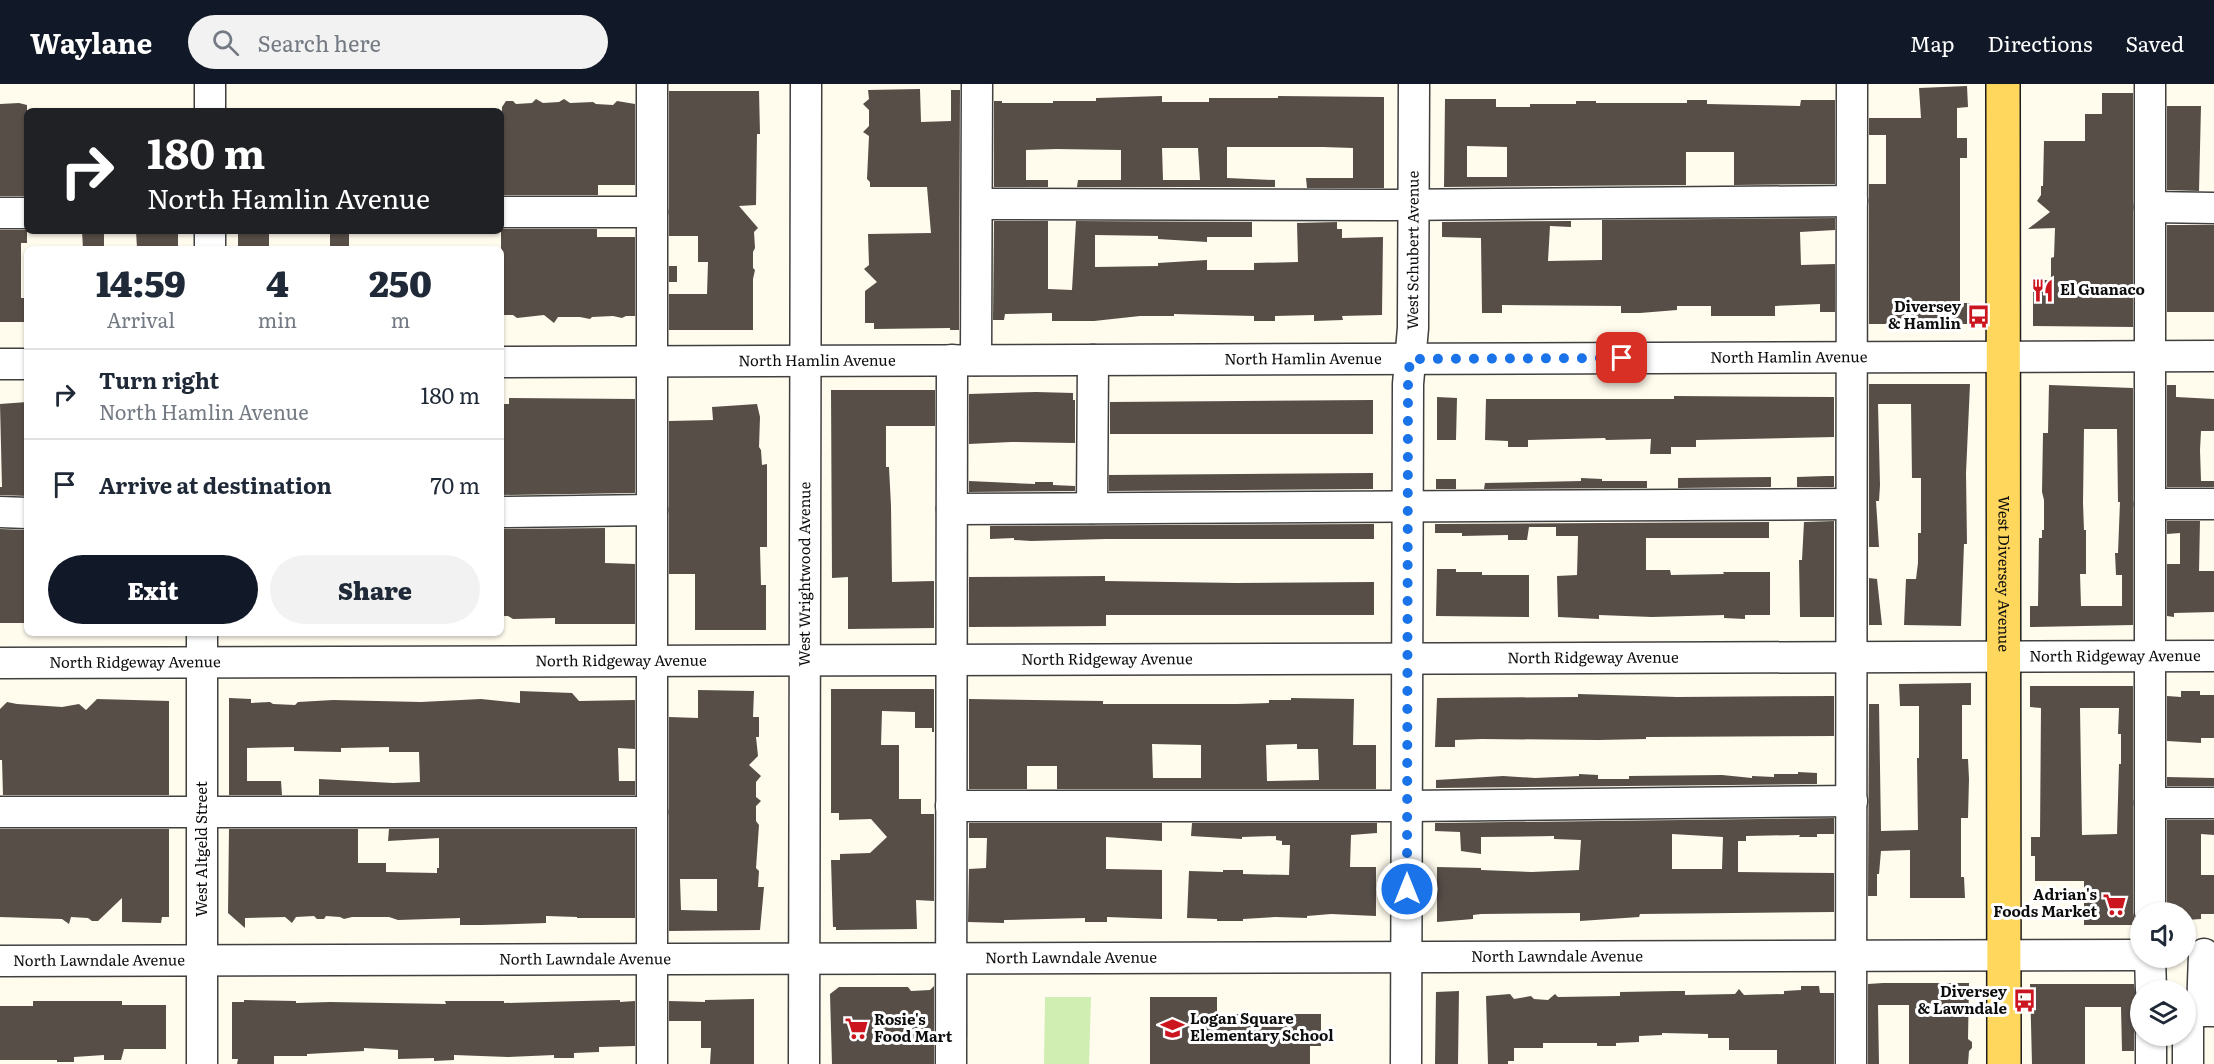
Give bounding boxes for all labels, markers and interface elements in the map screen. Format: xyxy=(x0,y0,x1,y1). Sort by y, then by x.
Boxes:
search box xyxy=(188,15,608,69)
text: Waylane xyxy=(30,21,152,63)
icon: search xyxy=(209,26,242,59)
text: Search here xyxy=(257,26,381,59)
text: Map xyxy=(1910,27,1955,58)
text: Directions xyxy=(1988,27,2093,58)
text: Saved xyxy=(2126,27,2184,58)
text: 180 m xyxy=(147,120,265,182)
icon: right xyxy=(48,132,126,210)
street label: West Schubert Avenue xyxy=(1400,170,1424,330)
text: North Hamlin Avenue xyxy=(147,177,430,217)
text: 14:59 xyxy=(96,255,186,308)
text: 4 xyxy=(266,255,289,308)
text: 250 xyxy=(369,255,432,308)
restaurant icon: El Guanaco xyxy=(2029,277,2055,303)
place label: El Guanaco xyxy=(2060,277,2145,300)
place label: Diversey & Hamlin xyxy=(1888,294,1962,334)
bus stop icon: Diversey & Hamlin xyxy=(1966,303,1992,329)
text: Arrival xyxy=(107,304,175,334)
text: min xyxy=(258,304,297,334)
text: m xyxy=(391,304,410,334)
pin xyxy=(1596,332,1647,383)
icon: arrive xyxy=(1605,341,1638,374)
street label: North Hamlin Avenue xyxy=(1710,344,1868,368)
street label: North Hamlin Avenue xyxy=(1224,346,1382,369)
street label: North Hamlin Avenue xyxy=(738,348,896,371)
text: Turn right xyxy=(99,363,219,396)
icon: right xyxy=(48,378,81,411)
text: 180 m xyxy=(420,378,480,411)
text: North Hamlin Avenue xyxy=(99,396,309,426)
icon: arrive xyxy=(48,468,81,501)
text: Arrive at destination xyxy=(99,468,332,501)
text: 70 m xyxy=(430,468,480,501)
street label: West Wrightwood Avenue xyxy=(792,481,815,666)
street label: West Diversey Avenue xyxy=(1993,496,2017,652)
button: Exit xyxy=(48,555,258,624)
button: Share xyxy=(270,555,480,624)
street label: North Ridgeway Avenue xyxy=(2029,643,2201,667)
street label: North Ridgeway Avenue xyxy=(1507,645,1679,668)
street label: North Ridgeway Avenue xyxy=(1021,646,1193,670)
street label: North Ridgeway Avenue xyxy=(535,648,707,671)
street label: North Ridgeway Avenue xyxy=(49,649,221,673)
street label: West Altgeld Street xyxy=(189,781,212,917)
position arrow xyxy=(1375,857,1439,921)
place label: Adrian's Foods Market xyxy=(1993,882,2098,922)
supermarket icon: Adrian's Foods Market xyxy=(2102,891,2128,917)
map controls xyxy=(2130,902,2196,1046)
button: sound xyxy=(2130,902,2196,968)
street label: North Lawndale Avenue xyxy=(1471,943,1643,967)
street label: North Lawndale Avenue xyxy=(985,945,1157,968)
street label: North Lawndale Avenue xyxy=(499,946,671,970)
street label: North Lawndale Avenue xyxy=(13,947,185,971)
place label: Diversey & Lawndale xyxy=(1918,979,2008,1019)
button: layers xyxy=(2130,980,2196,1046)
bus stop icon: Diversey & Lawndale xyxy=(2012,988,2038,1014)
place label: Logan Square Elementary School xyxy=(1190,1006,1334,1046)
place label: Rosie's Food Mart xyxy=(874,1007,953,1047)
school or university icon: Logan Square Elementary School xyxy=(1159,1015,1185,1041)
supermarket icon: Rosie's Food Mart xyxy=(843,1016,869,1042)

